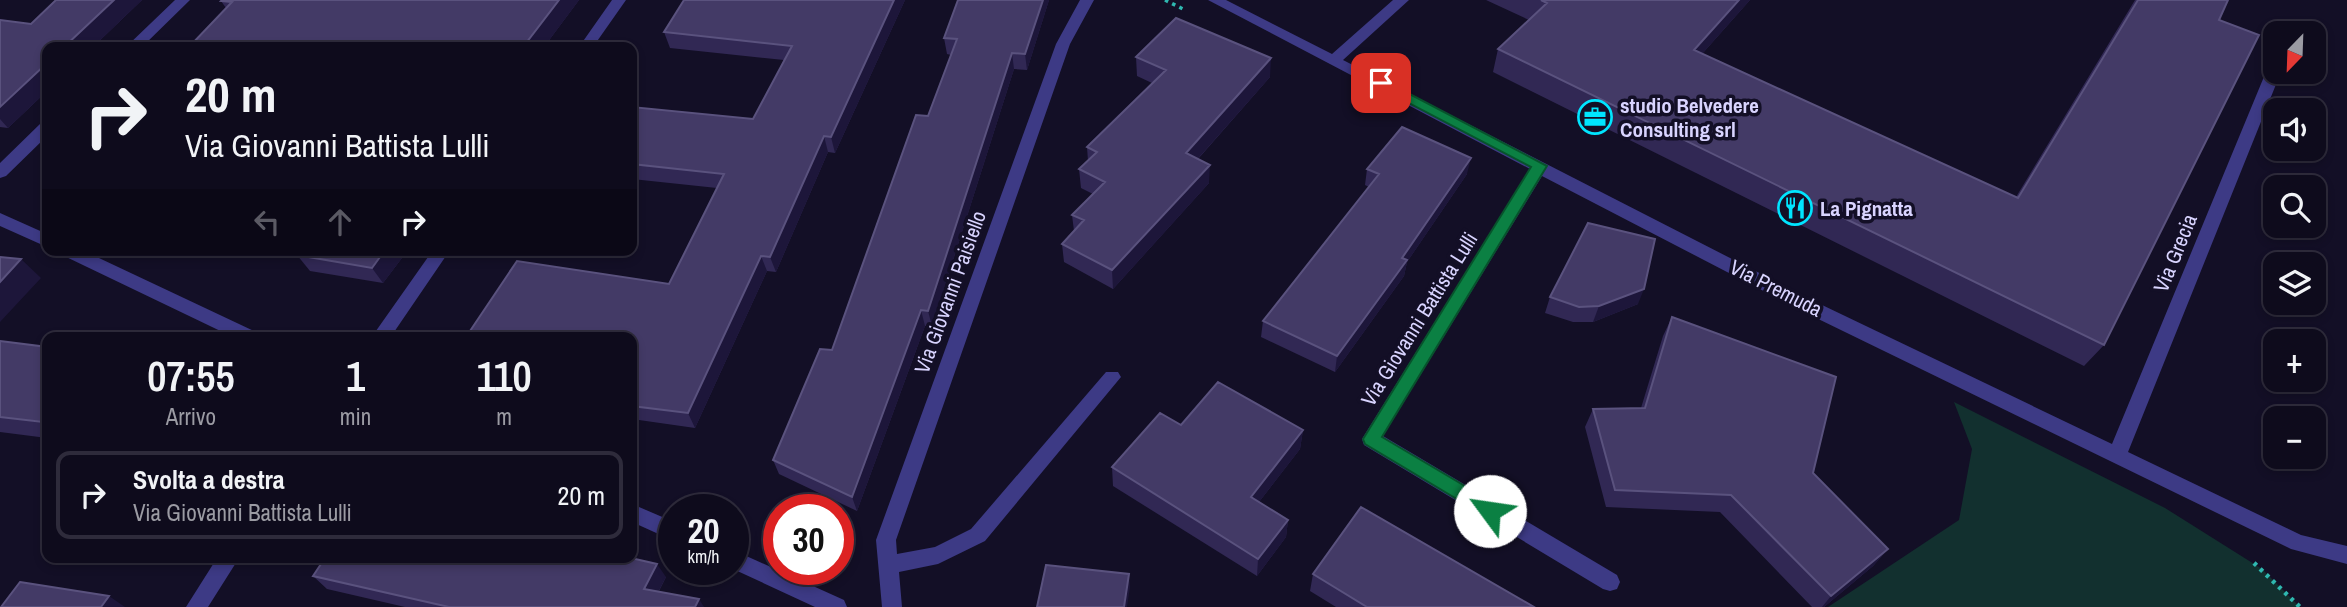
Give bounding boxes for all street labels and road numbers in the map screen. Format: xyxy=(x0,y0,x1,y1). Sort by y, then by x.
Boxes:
street label: Via Giovanni Paisiello xyxy=(907,207,993,377)
street label: Via Grecia xyxy=(2146,209,2204,296)
street label: Via Giovanni Battista Lulli xyxy=(1354,227,1484,411)
street label: Via Premuda xyxy=(1725,252,1828,324)

